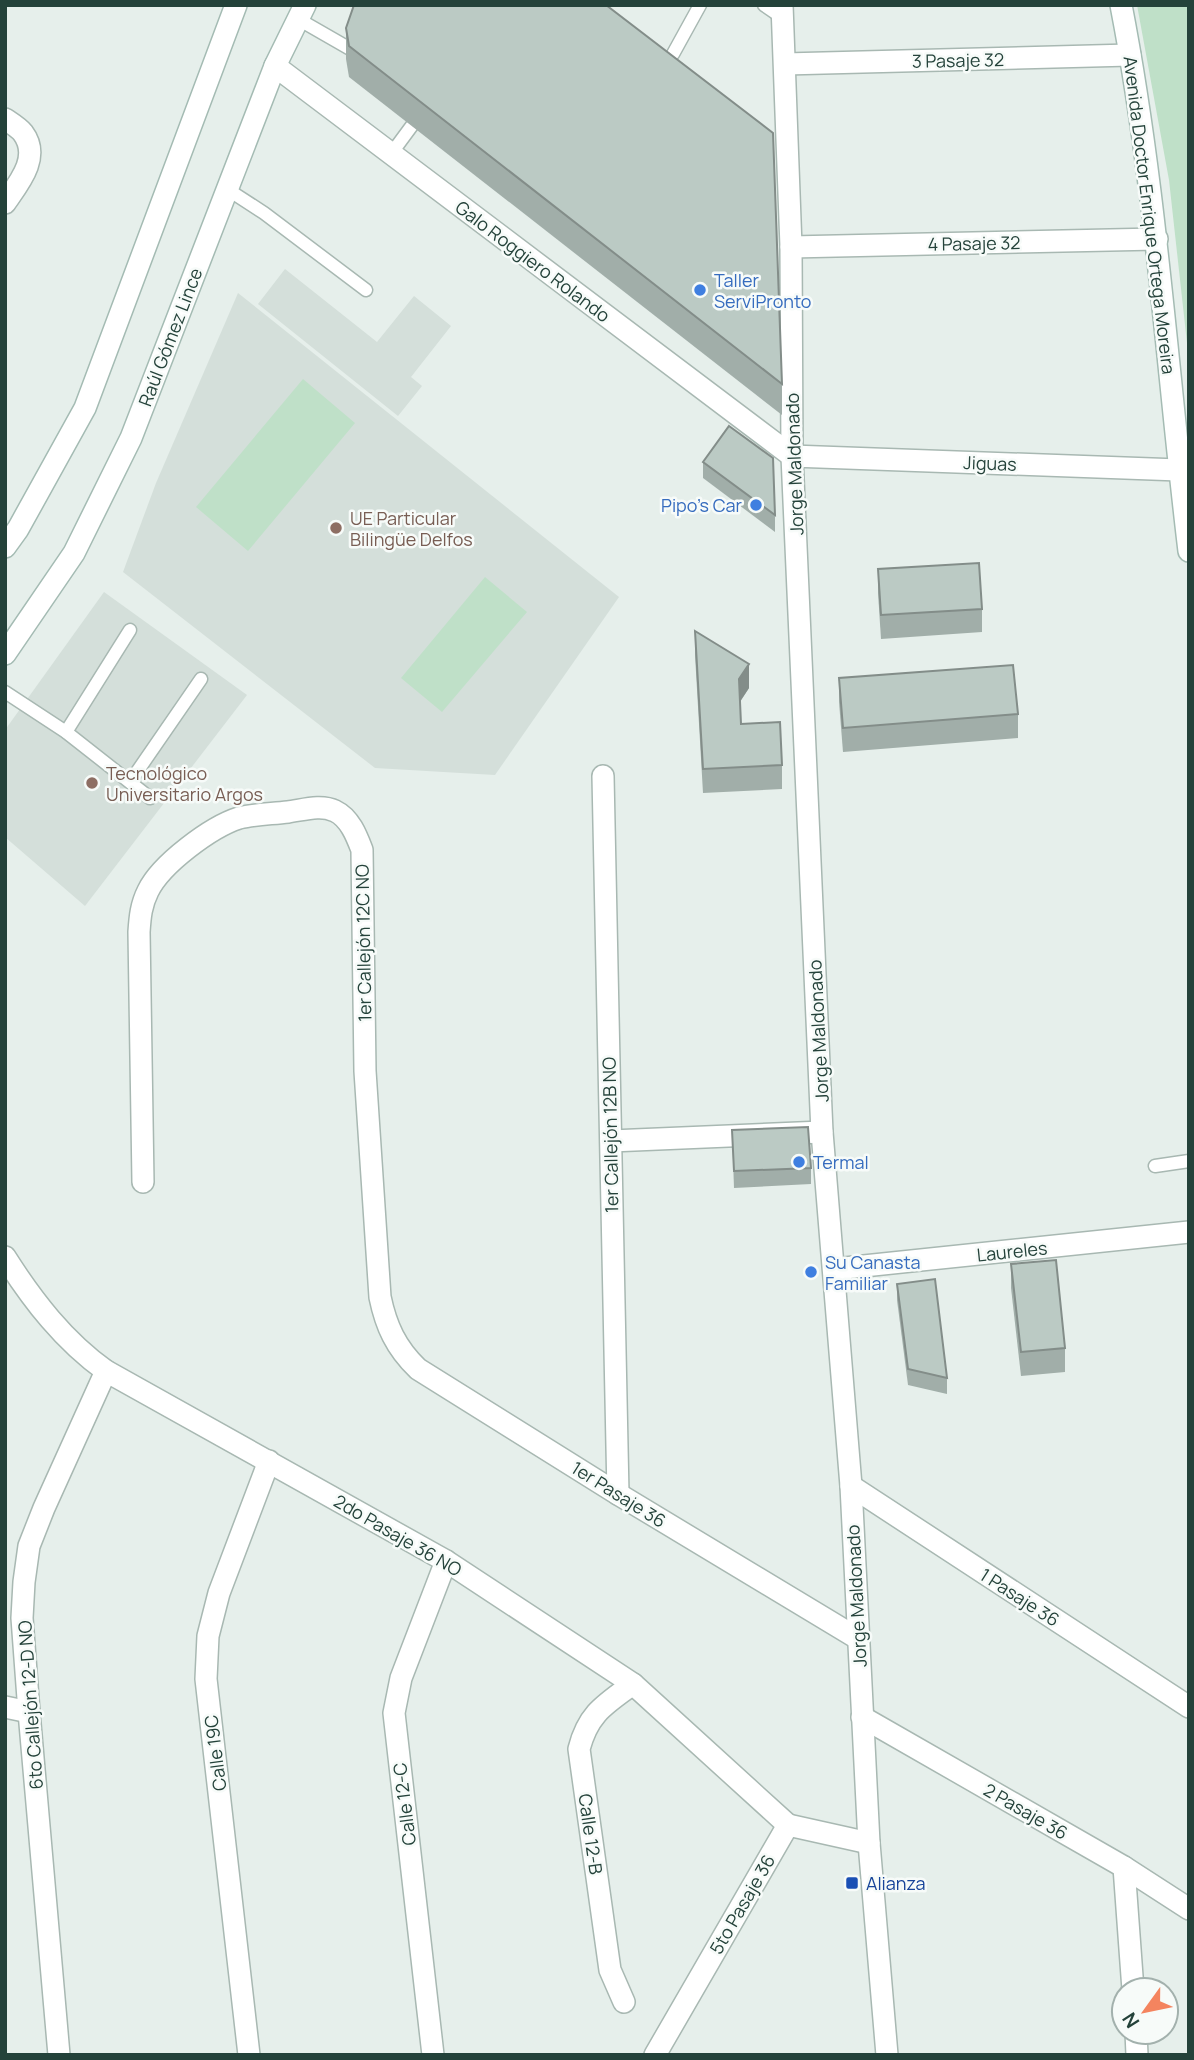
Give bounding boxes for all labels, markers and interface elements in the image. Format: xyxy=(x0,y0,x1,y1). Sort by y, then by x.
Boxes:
street label: 3 Pasaje 32 xyxy=(912,47,1004,73)
street label: Avenida Doctor Enrique Ortega Moreira xyxy=(1119,55,1181,375)
street label: Galo Roggiero Rolando xyxy=(451,195,615,327)
street label: 4 Pasaje 32 xyxy=(927,230,1021,256)
street label: Raúl Gómez Lince xyxy=(133,264,207,410)
place label: Taller ServiPronto xyxy=(714,268,811,313)
marker: Taller ServiPronto xyxy=(692,282,708,298)
street label: Jorge Maldonado xyxy=(780,392,808,536)
street label: Jiguas xyxy=(963,450,1017,476)
place label: Pipo's Car xyxy=(661,493,743,517)
marker: Pipo's Car xyxy=(748,497,764,513)
place label: UE Particular Bilingüe Delfos xyxy=(350,506,473,551)
marker: UE Particular Bilingüe Delfos xyxy=(328,520,344,536)
place label: Tecnológico Universitario Argos xyxy=(106,761,263,806)
marker: Tecnológico Universitario Argos xyxy=(84,775,100,791)
street label: 1er Callejón 12C NO xyxy=(350,864,376,1022)
street label: Jorge Maldonado xyxy=(802,959,834,1103)
street label: 1er Callejón 12B NO xyxy=(597,1057,623,1213)
place label: Termal xyxy=(813,1150,869,1174)
marker: Termal xyxy=(791,1154,807,1170)
street label: Laureles xyxy=(975,1235,1049,1267)
place label: Su Canasta Familiar xyxy=(825,1250,921,1295)
marker: Su Canasta Familiar xyxy=(803,1264,819,1280)
street label: 1er Pasaje 36 xyxy=(567,1455,671,1533)
street label: 2do Pasaje 36 NO xyxy=(330,1489,466,1581)
street label: Jorge Maldonado xyxy=(840,1524,872,1668)
street label: 1 Pasaje 36 xyxy=(976,1562,1064,1632)
street label: 6to Callejón 12-D NO xyxy=(12,1620,48,1790)
street label: Calle 19C xyxy=(198,1713,232,1792)
street label: Calle 12-C xyxy=(387,1761,421,1847)
street label: 2 Pasaje 36 xyxy=(980,1777,1072,1845)
street label: Calle 12-B xyxy=(573,1792,609,1876)
street label: 5to Pasaje 36 xyxy=(704,1850,780,1958)
place label: Alianza xyxy=(866,1871,926,1895)
marker: Alianza xyxy=(844,1875,860,1891)
north arrow xyxy=(1110,1976,1180,2046)
text: N xyxy=(1116,2007,1145,2033)

